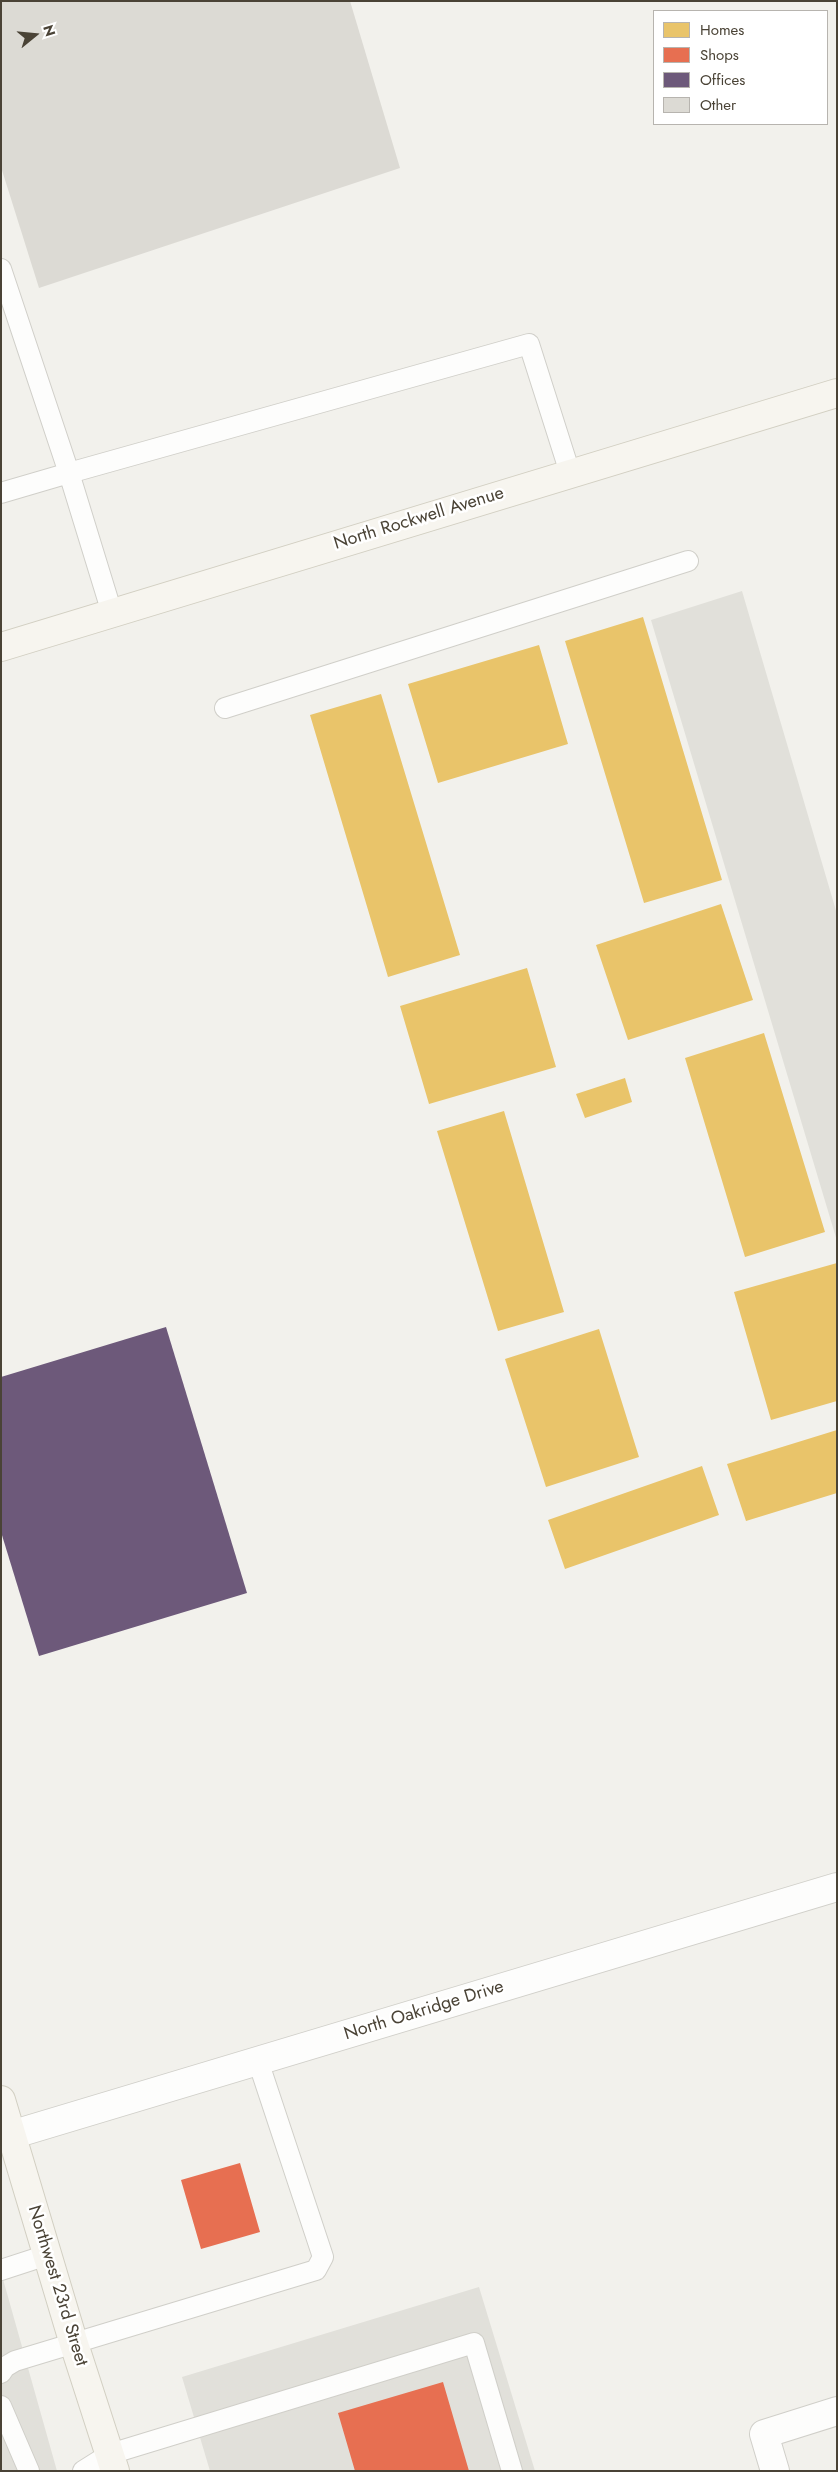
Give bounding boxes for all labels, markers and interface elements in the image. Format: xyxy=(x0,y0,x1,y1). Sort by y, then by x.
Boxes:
north arrow xyxy=(10,10,60,60)
legend xyxy=(653,10,828,125)
text: Homes xyxy=(700,19,744,41)
text: N xyxy=(38,22,61,39)
text: Shops xyxy=(700,44,739,66)
text: Offices xyxy=(700,69,745,91)
text: Other xyxy=(700,94,736,116)
street label: North Rockwell Avenue xyxy=(331,483,507,555)
street label: North Oakridge Drive xyxy=(341,1976,507,2046)
street label: Northwest 23rd Street xyxy=(22,2203,92,2369)

